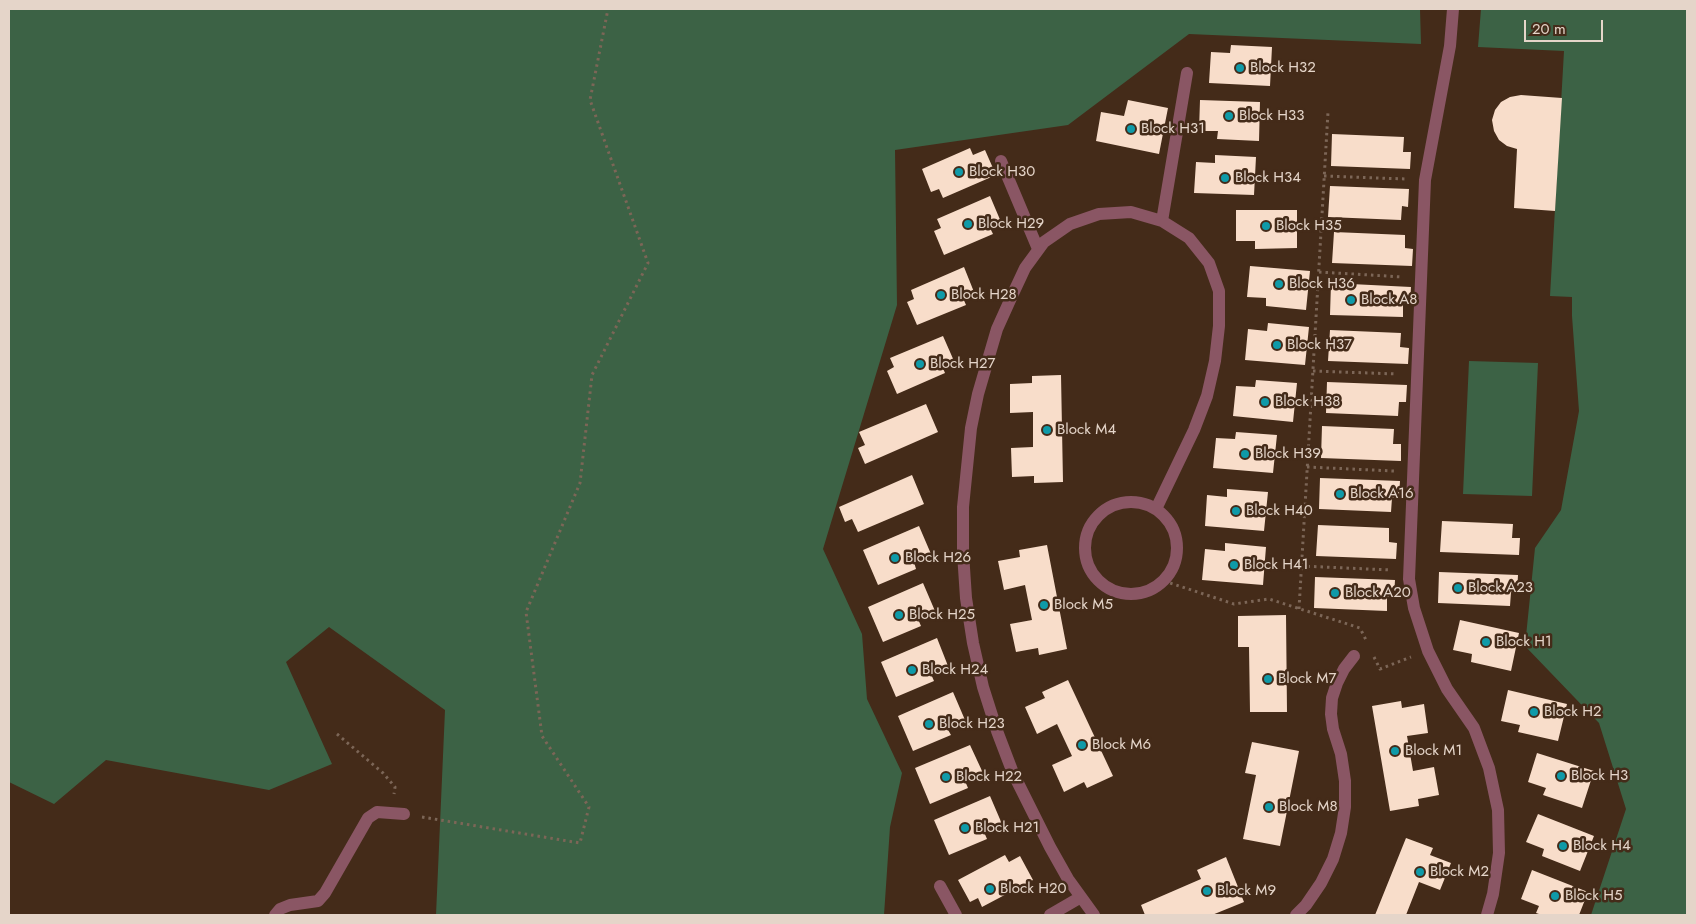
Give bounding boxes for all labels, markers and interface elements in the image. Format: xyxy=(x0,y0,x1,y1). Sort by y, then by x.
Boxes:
scale bar xyxy=(1526,10,1605,42)
text: 20 m xyxy=(1532,18,1566,40)
place label: Block H32 xyxy=(1250,59,1316,77)
marker: Block H32 xyxy=(1234,62,1246,74)
place label: Block H33 xyxy=(1239,107,1304,125)
marker: Block H33 xyxy=(1223,110,1235,122)
place label: Block H31 xyxy=(1141,120,1205,138)
marker: Block H31 xyxy=(1125,123,1137,135)
place label: Block H30 xyxy=(969,163,1035,181)
marker: Block H30 xyxy=(953,166,965,178)
place label: Block H34 xyxy=(1235,169,1301,187)
marker: Block H34 xyxy=(1219,172,1231,184)
place label: Block H29 xyxy=(978,215,1044,233)
place label: Block H35 xyxy=(1276,217,1342,235)
marker: Block H29 xyxy=(962,218,974,230)
marker: Block H35 xyxy=(1260,220,1272,232)
place label: Block H36 xyxy=(1289,275,1355,293)
marker: Block H36 xyxy=(1273,278,1285,290)
place label: Block H28 xyxy=(951,286,1017,304)
marker: Block H28 xyxy=(935,289,947,301)
place label: Block A8 xyxy=(1361,291,1417,309)
marker: Block A8 xyxy=(1345,294,1357,306)
place label: Block H37 xyxy=(1287,336,1352,354)
marker: Block H37 xyxy=(1271,339,1283,351)
place label: Block H27 xyxy=(930,355,995,373)
marker: Block H27 xyxy=(914,358,926,370)
place label: Block H38 xyxy=(1275,393,1340,411)
marker: Block H38 xyxy=(1259,396,1271,408)
place label: Block M4 xyxy=(1057,421,1116,439)
marker: Block M4 xyxy=(1041,424,1053,436)
place label: Block H39 xyxy=(1255,445,1321,463)
marker: Block H39 xyxy=(1239,448,1251,460)
place label: Block A16 xyxy=(1350,485,1414,503)
marker: Block A16 xyxy=(1334,488,1346,500)
place label: Block H40 xyxy=(1246,502,1313,520)
marker: Block H40 xyxy=(1230,505,1242,517)
place label: Block H26 xyxy=(905,549,971,567)
marker: Block H26 xyxy=(889,552,901,564)
place label: Block H41 xyxy=(1244,556,1308,574)
marker: Block H41 xyxy=(1228,559,1240,571)
place label: Block A23 xyxy=(1468,579,1533,597)
marker: Block A23 xyxy=(1452,582,1464,594)
place label: Block A20 xyxy=(1345,584,1411,602)
marker: Block A20 xyxy=(1329,587,1341,599)
place label: Block M5 xyxy=(1054,596,1113,614)
marker: Block M5 xyxy=(1038,599,1050,611)
place label: Block H25 xyxy=(909,606,975,624)
marker: Block H25 xyxy=(893,609,905,621)
place label: Block H1 xyxy=(1496,633,1552,651)
marker: Block H1 xyxy=(1480,636,1492,648)
place label: Block H24 xyxy=(922,661,988,679)
marker: Block H24 xyxy=(906,664,918,676)
place label: Block M7 xyxy=(1278,670,1336,688)
marker: Block M7 xyxy=(1262,673,1274,685)
place label: Block H2 xyxy=(1544,703,1602,721)
marker: Block H2 xyxy=(1528,706,1540,718)
place label: Block H23 xyxy=(939,715,1005,733)
marker: Block H23 xyxy=(923,718,935,730)
place label: Block M6 xyxy=(1092,736,1151,754)
marker: Block M6 xyxy=(1076,739,1088,751)
place label: Block M1 xyxy=(1405,742,1462,760)
marker: Block M1 xyxy=(1389,745,1401,757)
place label: Block H3 xyxy=(1571,767,1628,785)
place label: Block H22 xyxy=(956,768,1022,786)
marker: Block H3 xyxy=(1555,770,1567,782)
marker: Block H22 xyxy=(940,771,952,783)
place label: Block M8 xyxy=(1279,798,1338,816)
marker: Block M8 xyxy=(1263,801,1275,813)
place label: Block H21 xyxy=(975,819,1039,837)
marker: Block H21 xyxy=(959,822,971,834)
place label: Block H4 xyxy=(1573,837,1631,855)
marker: Block H4 xyxy=(1557,840,1569,852)
place label: Block M2 xyxy=(1430,863,1489,881)
marker: Block M2 xyxy=(1414,866,1426,878)
place label: Block H20 xyxy=(1000,880,1067,898)
place label: Block M9 xyxy=(1217,882,1276,900)
marker: Block H20 xyxy=(984,883,996,895)
marker: Block M9 xyxy=(1201,885,1213,897)
place label: Block H5 xyxy=(1565,887,1622,905)
marker: Block H5 xyxy=(1549,890,1561,902)

